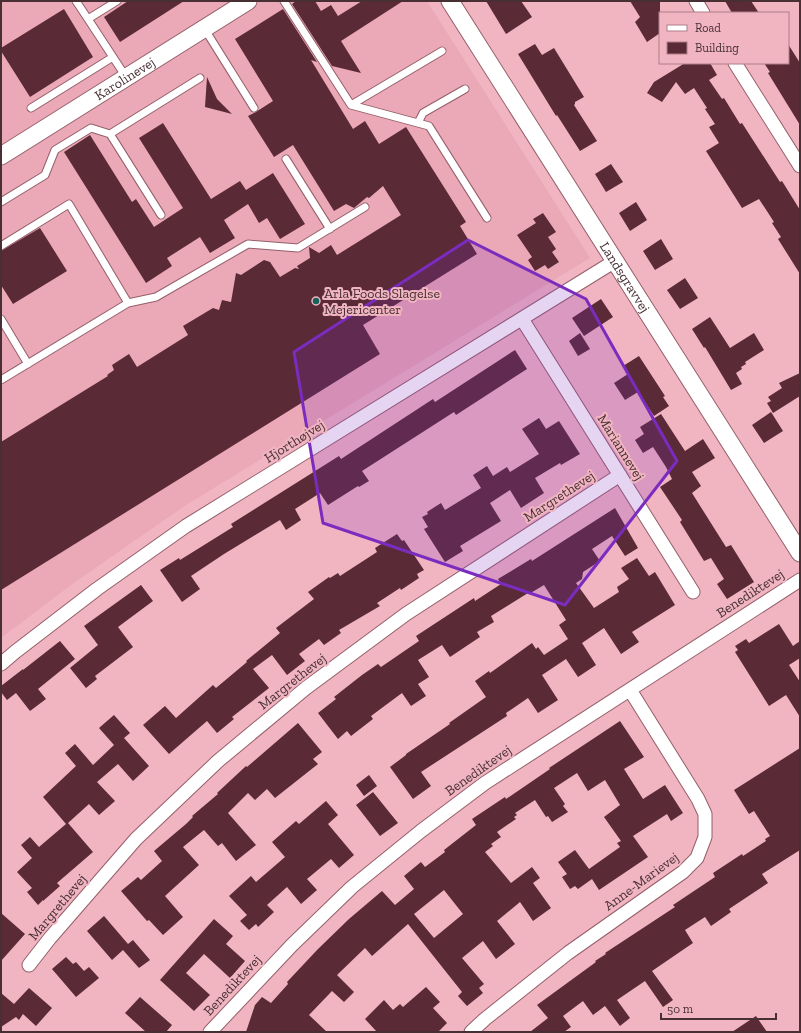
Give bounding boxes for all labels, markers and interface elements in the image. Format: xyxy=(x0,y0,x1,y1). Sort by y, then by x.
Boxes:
legend xyxy=(659,12,789,64)
text: Road xyxy=(695,21,721,35)
text: Building xyxy=(695,41,739,55)
street label: Karolinevej xyxy=(92,54,158,104)
street label: Landsgravvej xyxy=(596,239,653,316)
place label: Arla Foods Slagelse Mejericenter xyxy=(324,285,440,318)
marker: Arla Foods Slagelse Mejericenter xyxy=(311,296,321,306)
street label: Mariannevej xyxy=(594,411,648,484)
street label: Hjorthøjvej xyxy=(261,416,327,467)
street label: Margrethevej xyxy=(521,467,598,526)
street label: Benediktevej xyxy=(713,565,787,622)
street label: Margrethevej xyxy=(255,650,330,713)
street label: Benediktevej xyxy=(442,741,515,799)
street label: Anne-Marievej xyxy=(601,849,682,914)
street label: Margrethevej xyxy=(25,871,90,944)
street label: Benediktevej xyxy=(200,951,265,1019)
scale bar xyxy=(661,995,776,1021)
text: 50 m xyxy=(667,1002,694,1016)

